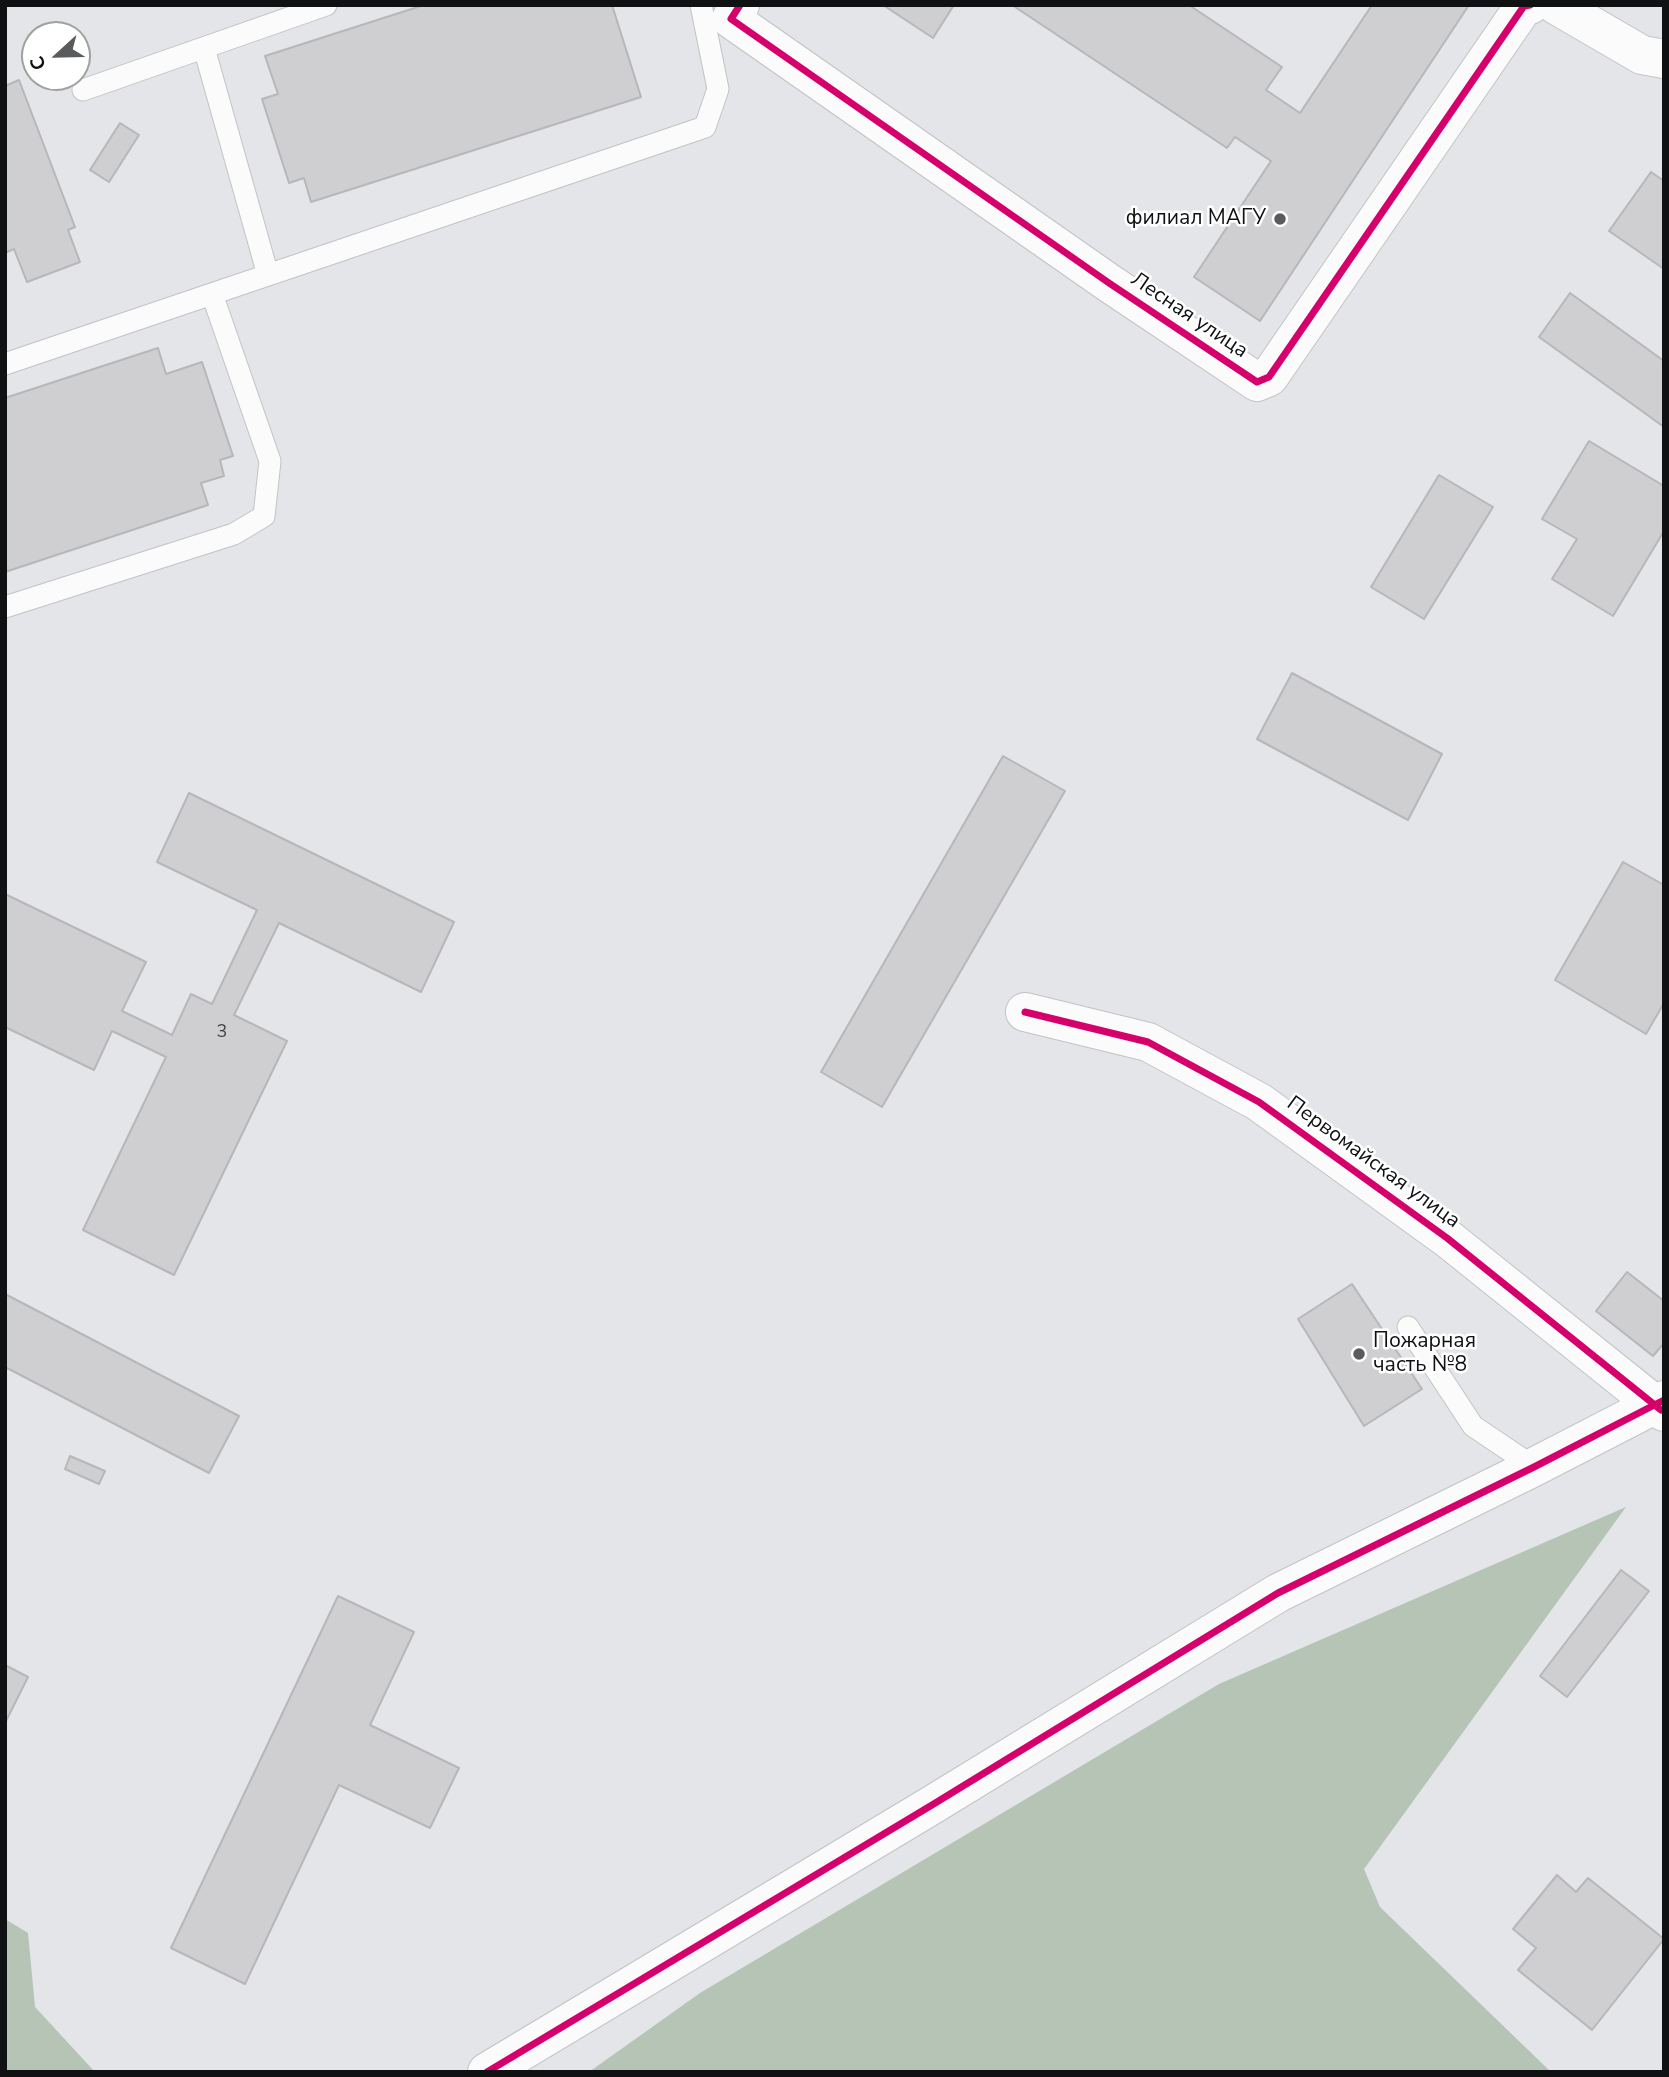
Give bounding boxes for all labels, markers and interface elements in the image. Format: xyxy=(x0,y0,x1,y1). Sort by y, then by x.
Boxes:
north arrow xyxy=(21,21,91,91)
text: С xyxy=(24,52,53,74)
place label: филиал МАГУ xyxy=(1126,206,1266,232)
marker: филиал МАГУ xyxy=(1272,211,1288,227)
street label: Лесная улица xyxy=(1126,268,1252,364)
house number: 3 xyxy=(217,1022,227,1044)
street label: Первомайская улица xyxy=(1281,1092,1465,1234)
place label: Пожарная часть №8 xyxy=(1373,1329,1476,1379)
marker: Пожарная часть №8 xyxy=(1351,1346,1367,1362)

